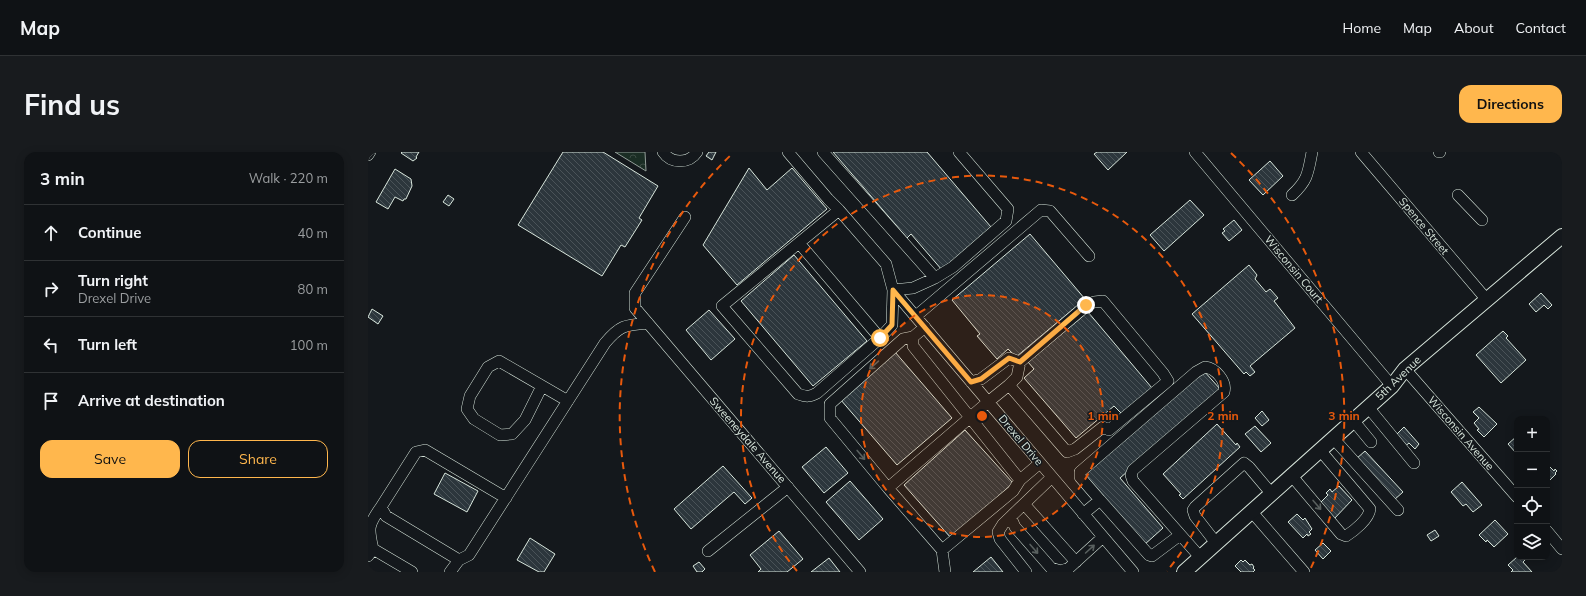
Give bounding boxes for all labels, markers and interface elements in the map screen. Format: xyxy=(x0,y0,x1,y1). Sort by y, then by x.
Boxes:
text: Map xyxy=(20,16,60,40)
text: Home xyxy=(1342,19,1381,37)
text: Map xyxy=(1403,19,1432,37)
text: About xyxy=(1454,19,1494,37)
text: Contact xyxy=(1516,19,1566,37)
button: Directions xyxy=(1459,85,1562,123)
text: Find us xyxy=(24,87,120,122)
text: 3 min xyxy=(40,168,85,189)
text: Walk · 220 m xyxy=(249,170,328,186)
street label: Spence Street xyxy=(1396,194,1452,258)
icon: ahead xyxy=(40,222,62,244)
text: Continue xyxy=(78,223,141,242)
text: 40 m xyxy=(298,225,328,241)
street label: Wisconsin Court xyxy=(1262,232,1326,306)
text: Turn right xyxy=(78,271,148,290)
icon: right xyxy=(40,278,62,300)
text: 80 m xyxy=(298,281,328,297)
text: Drexel Drive xyxy=(78,290,151,306)
route end xyxy=(1077,296,1095,314)
route start xyxy=(871,329,889,347)
icon: left xyxy=(40,334,62,356)
text: Turn left xyxy=(78,335,137,354)
text: 100 m xyxy=(290,337,328,353)
street label: 5th Avenue xyxy=(1372,353,1424,403)
one-way arrow xyxy=(868,360,879,369)
icon: arrive xyxy=(40,390,62,412)
text: Arrive at destination xyxy=(78,391,225,410)
street label: Wisconsin Avenue xyxy=(1425,393,1497,473)
street label: Sweeneydale Avenue xyxy=(707,394,789,486)
text: 1 min xyxy=(1087,408,1119,423)
text: 2 min xyxy=(1207,408,1239,423)
text: 3 min xyxy=(1328,408,1360,423)
centre of rings xyxy=(975,409,989,423)
street label: Drexel Drive xyxy=(996,412,1046,468)
map controls xyxy=(1514,416,1550,560)
button: + xyxy=(1514,416,1550,452)
button: Save xyxy=(40,440,180,478)
button: Share xyxy=(188,440,328,478)
one-way arrow xyxy=(856,450,865,461)
button: − xyxy=(1514,452,1550,488)
button: locate xyxy=(1514,488,1550,524)
one-way arrow xyxy=(1312,500,1321,510)
button: layers xyxy=(1514,524,1550,560)
one-way arrow xyxy=(1029,544,1039,554)
one-way arrow xyxy=(1084,545,1095,554)

